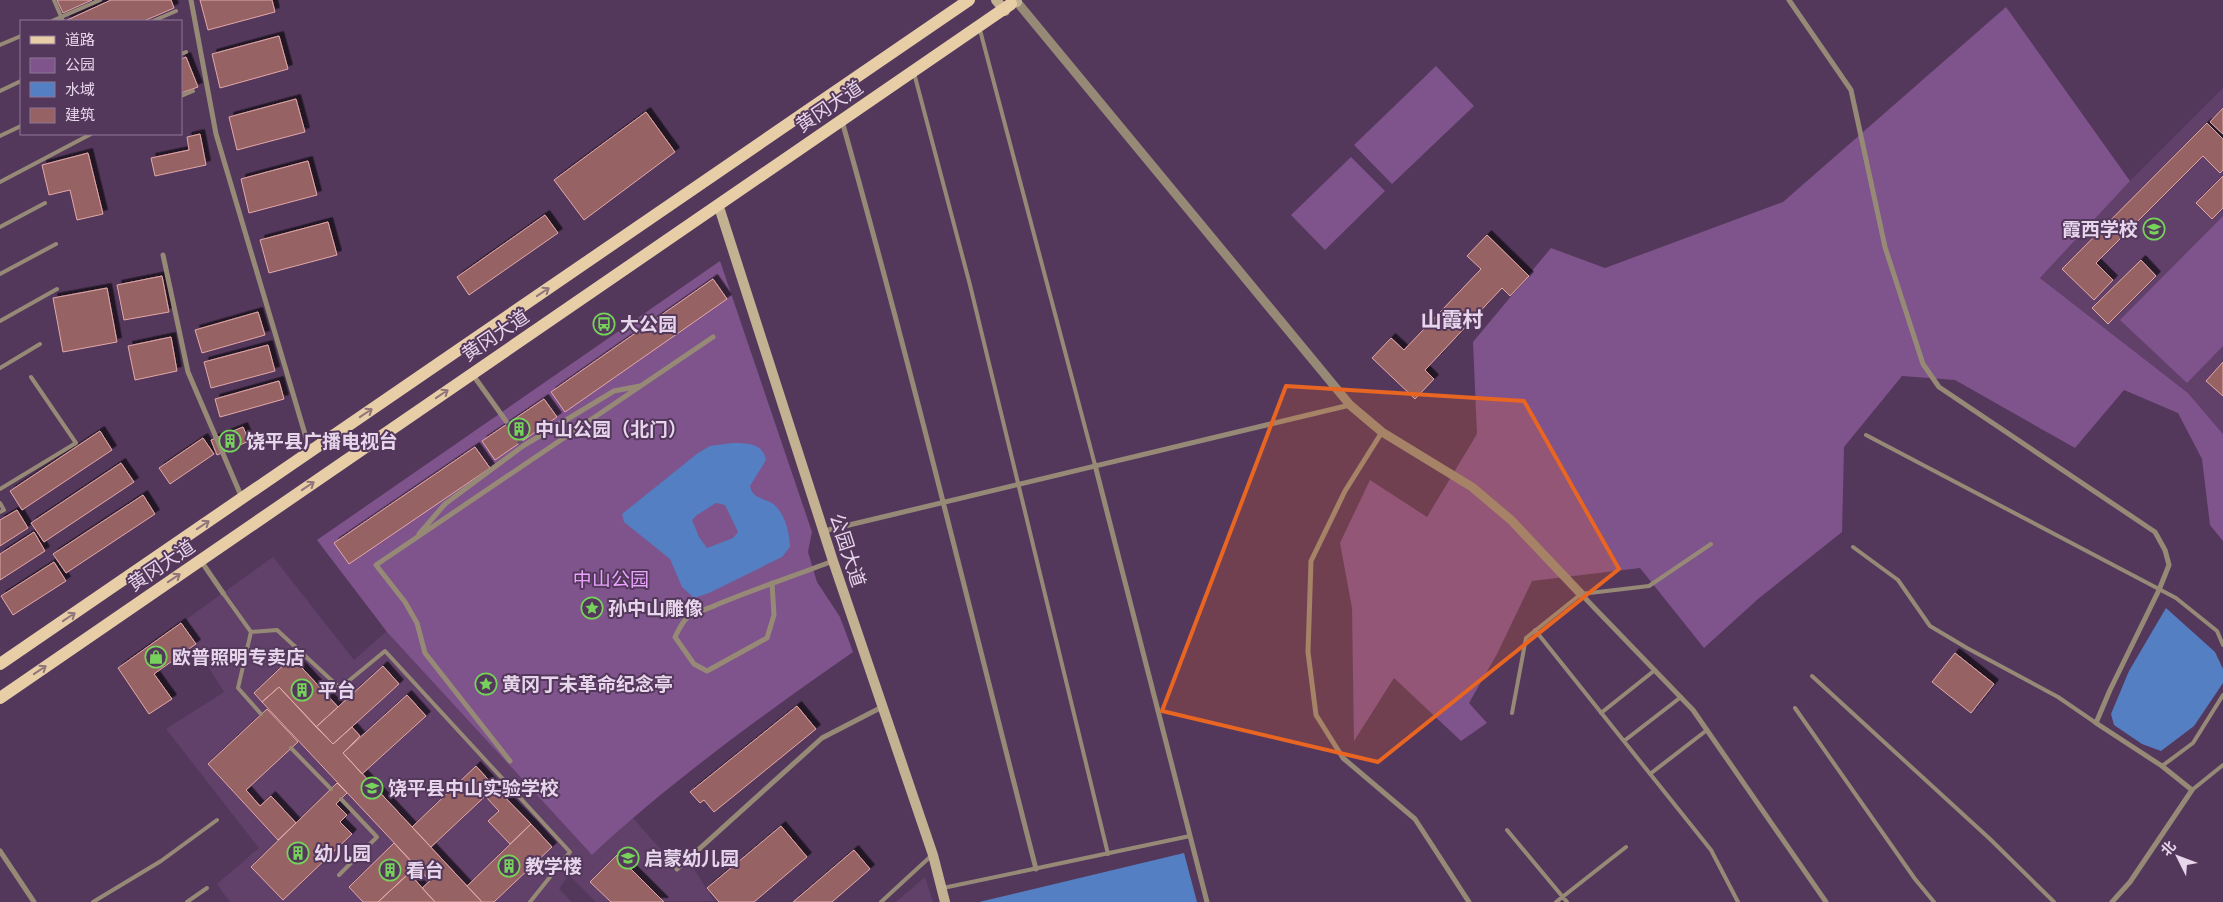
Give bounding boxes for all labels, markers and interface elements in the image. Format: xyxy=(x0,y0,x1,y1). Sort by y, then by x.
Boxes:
legend xyxy=(20,20,182,135)
text: 道路 xyxy=(65,28,95,51)
text: 公园 xyxy=(65,53,95,76)
street label: 黄冈大道 xyxy=(789,72,868,139)
text: 水域 xyxy=(65,78,95,101)
text: 建筑 xyxy=(65,103,95,126)
place label: 霞西学校 xyxy=(2062,214,2138,243)
school or university icon: 霞西学校 xyxy=(2142,217,2166,241)
one-way arrow xyxy=(536,287,550,297)
street label: 黄冈大道 xyxy=(455,301,534,368)
district label: 山霞村 xyxy=(1421,303,1484,335)
place label: 大公园 xyxy=(620,309,677,338)
bus stop icon: 大公园 xyxy=(592,312,616,336)
one-way arrow xyxy=(435,389,449,399)
one-way arrow xyxy=(359,408,373,418)
place label: 中山公园（北门） xyxy=(535,414,687,443)
building icon: 中山公园（北门） xyxy=(507,417,531,441)
place label: 饶平县广播电视台 xyxy=(246,426,398,455)
building icon: 饶平县广播电视台 xyxy=(218,429,242,453)
one-way arrow xyxy=(301,481,315,491)
street label: 公园大道 xyxy=(823,509,874,590)
one-way arrow xyxy=(196,520,210,530)
street label: 黄冈大道 xyxy=(121,531,200,598)
park label: 中山公园 xyxy=(573,564,649,593)
one-way arrow xyxy=(167,573,181,583)
place label: 孙中山雕像 xyxy=(608,593,703,622)
place icon: 孙中山雕像 xyxy=(580,596,604,620)
one-way arrow xyxy=(62,612,76,622)
place label: 欧普照明专卖店 xyxy=(172,642,305,671)
shop icon: 欧普照明专卖店 xyxy=(144,645,168,669)
one-way arrow xyxy=(33,665,47,675)
place label: 黄冈丁未革命纪念亭 xyxy=(502,669,673,698)
place icon: 黄冈丁未革命纪念亭 xyxy=(474,672,498,696)
place label: 平台 xyxy=(318,675,356,704)
building icon: 平台 xyxy=(290,678,314,702)
place label: 饶平县中山实验学校 xyxy=(388,773,559,802)
school or university icon: 饶平县中山实验学校 xyxy=(360,776,384,800)
north arrow xyxy=(2153,832,2203,882)
text: 北 xyxy=(2155,836,2180,860)
place label: 幼儿园 xyxy=(314,838,371,867)
building icon: 幼儿园 xyxy=(286,841,310,865)
place label: 启蒙幼儿园 xyxy=(644,843,739,872)
school or university icon: 启蒙幼儿园 xyxy=(616,846,640,870)
place label: 教学楼 xyxy=(525,851,582,880)
building icon: 教学楼 xyxy=(497,854,521,878)
place label: 看台 xyxy=(406,855,444,884)
building icon: 看台 xyxy=(378,858,402,882)

